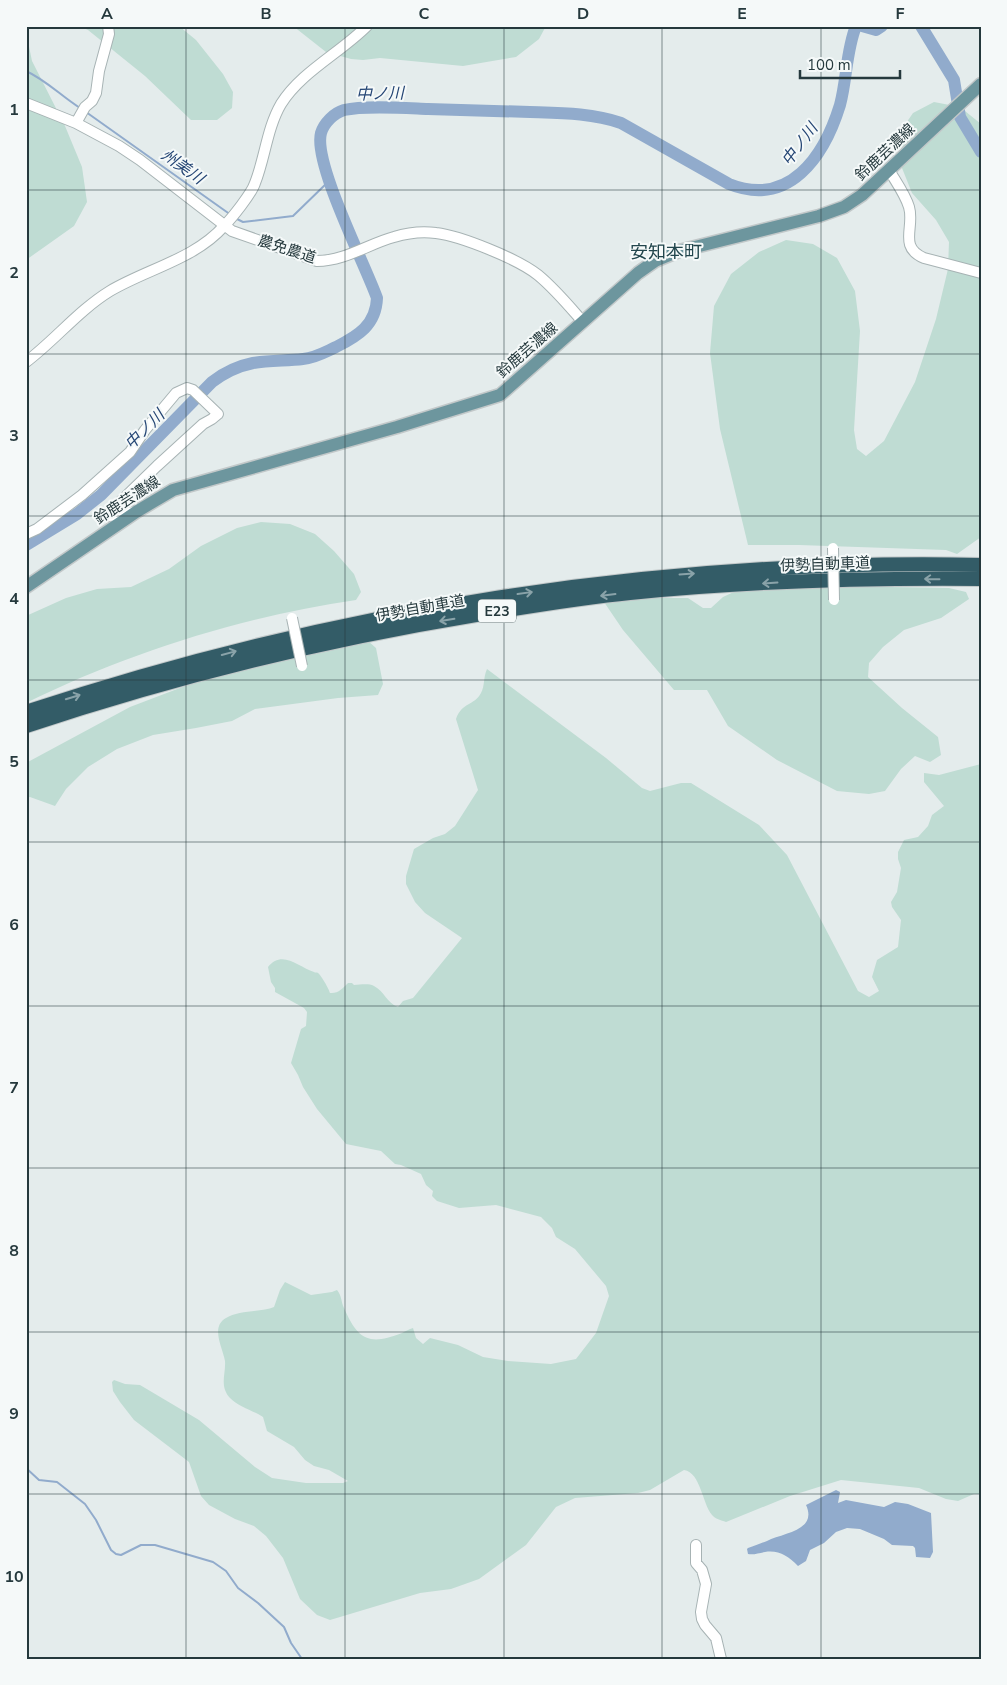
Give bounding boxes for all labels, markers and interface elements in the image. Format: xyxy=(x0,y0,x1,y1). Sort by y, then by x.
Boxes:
text: A xyxy=(101,3,113,25)
text: B xyxy=(260,3,272,25)
text: C xyxy=(419,3,430,25)
text: D xyxy=(577,3,589,25)
text: E xyxy=(737,3,747,25)
text: F xyxy=(896,3,905,25)
scale bar xyxy=(800,48,900,80)
text: 100 m xyxy=(807,55,851,75)
water label: 中ノ川 xyxy=(356,83,406,105)
text: 1 xyxy=(9,99,19,121)
water label: 中ノ川 xyxy=(777,117,824,170)
street label: 鈴鹿芸濃線 xyxy=(851,119,919,185)
water label: 州美川 xyxy=(156,144,210,191)
street label: 農免農道 xyxy=(255,230,319,268)
district label: 安知本町 xyxy=(630,240,702,264)
text: 2 xyxy=(9,262,19,284)
street label: 鈴鹿芸濃線 xyxy=(492,318,562,382)
water label: 中ノ川 xyxy=(120,404,171,454)
text: 3 xyxy=(9,425,19,447)
street label: 鈴鹿芸濃線 xyxy=(90,471,164,529)
street label: 伊勢自動車道 xyxy=(780,552,870,576)
one-way arrow xyxy=(678,570,694,579)
one-way arrow xyxy=(924,574,940,583)
one-way arrow xyxy=(762,578,778,587)
one-way arrow xyxy=(517,587,533,597)
text: 4 xyxy=(9,588,19,610)
street label: 伊勢自動車道 xyxy=(374,590,466,626)
one-way arrow xyxy=(600,591,616,601)
road number: E23 xyxy=(478,600,516,622)
one-way arrow xyxy=(439,615,455,625)
one-way arrow xyxy=(221,647,237,657)
one-way arrow xyxy=(64,691,80,701)
text: 5 xyxy=(9,751,19,773)
text: 6 xyxy=(9,914,19,936)
text: 7 xyxy=(9,1077,19,1099)
text: 8 xyxy=(9,1240,19,1262)
text: 9 xyxy=(9,1403,19,1425)
text: 10 xyxy=(4,1566,24,1588)

